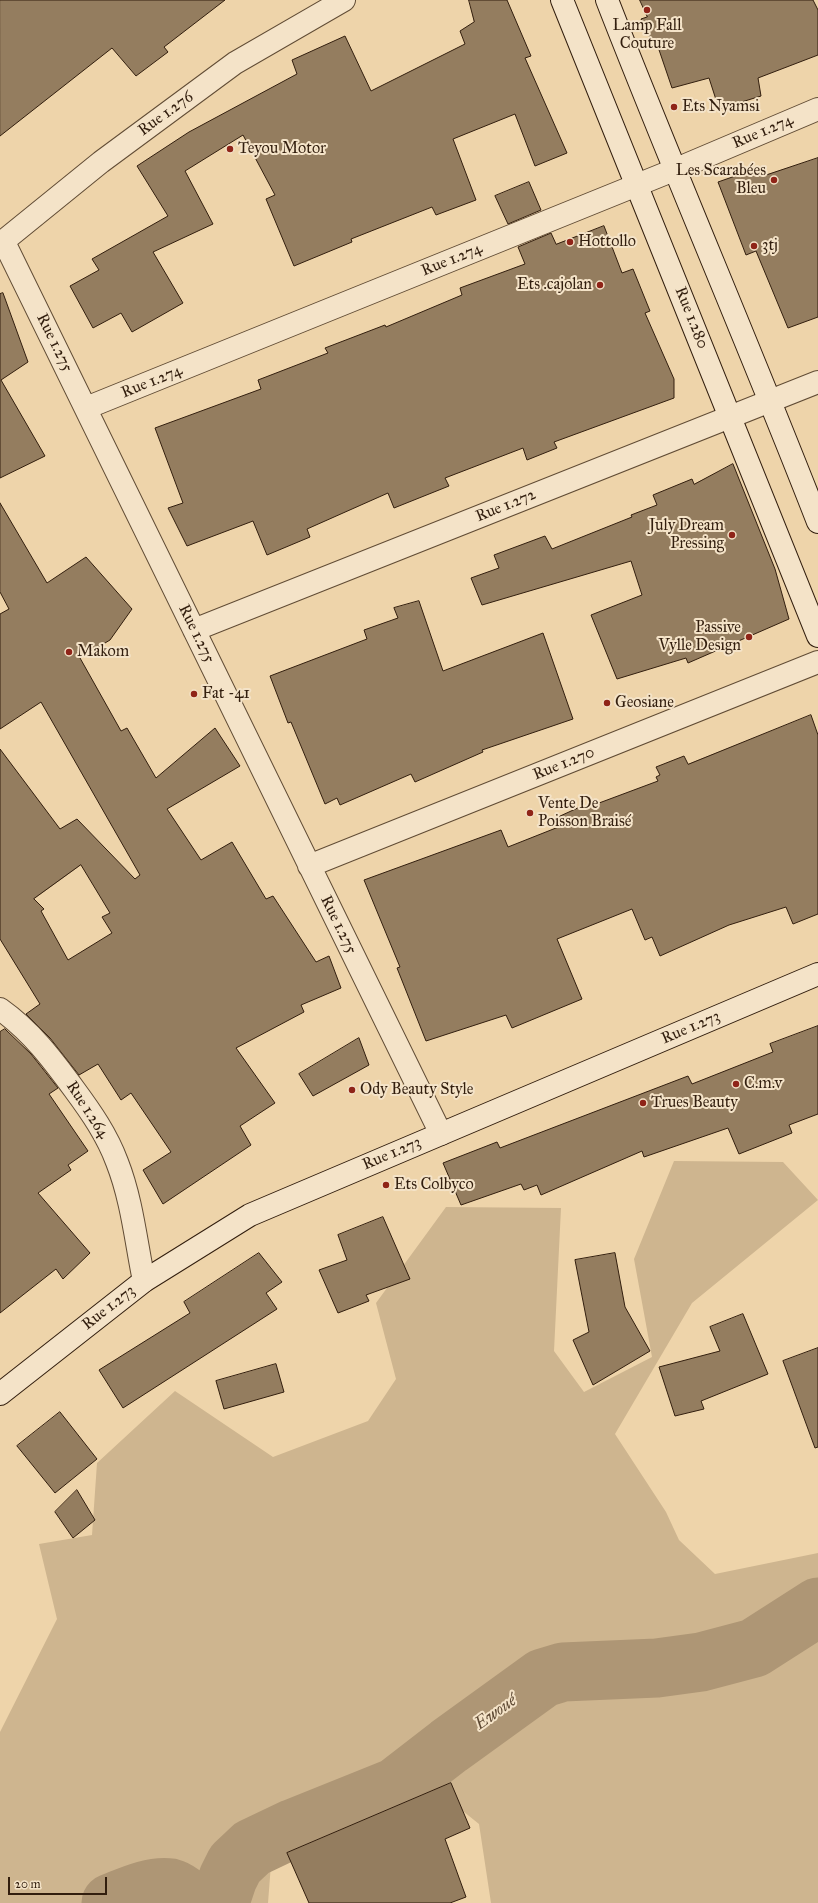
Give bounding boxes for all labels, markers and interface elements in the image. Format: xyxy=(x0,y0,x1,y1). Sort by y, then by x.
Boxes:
marker: Lamp Fall Couture xyxy=(642,5,652,15)
place label: Lamp Fall Couture xyxy=(613,16,681,54)
street label: Rue 1.276 xyxy=(135,88,197,140)
place label: Ets Nyamsi xyxy=(682,97,760,117)
marker: Ets Nyamsi xyxy=(669,102,679,112)
street label: Rue 1.274 xyxy=(730,111,796,153)
place label: Teyou Motor xyxy=(238,139,326,159)
marker: Teyou Motor xyxy=(225,144,235,154)
place label: Les Scarabées Bleu xyxy=(676,161,766,199)
marker: Les Scarabées Bleu xyxy=(769,175,779,185)
place label: Hottollo xyxy=(578,232,636,252)
place label: 3tj xyxy=(762,236,778,256)
marker: Hottollo xyxy=(565,237,575,247)
street label: Rue 1.274 xyxy=(419,239,485,281)
marker: 3tj xyxy=(749,241,759,251)
place label: Ets .cajolan xyxy=(517,275,592,295)
marker: Ets .cajolan xyxy=(595,280,605,290)
street label: Rue 1.280 xyxy=(670,284,712,352)
street label: Rue 1.275 xyxy=(32,311,76,375)
street label: Rue 1.274 xyxy=(119,361,185,403)
street label: Rue 1.272 xyxy=(473,485,539,527)
place label: July Dream Pressing xyxy=(649,516,724,554)
marker: July Dream Pressing xyxy=(727,530,737,540)
street label: Rue 1.275 xyxy=(174,602,218,666)
place label: Passive Vylle Design xyxy=(658,618,741,656)
marker: Passive Vylle Design xyxy=(744,632,754,642)
place label: Makom xyxy=(77,642,129,662)
marker: Makom xyxy=(64,647,74,657)
place label: Fat -41 xyxy=(202,684,250,704)
marker: Fat -41 xyxy=(189,689,199,699)
place label: Geosiane xyxy=(615,693,674,713)
marker: Geosiane xyxy=(602,698,612,708)
street label: Rue 1.270 xyxy=(530,743,598,785)
place label: Vente De Poisson Braisé xyxy=(538,794,631,832)
marker: Vente De Poisson Braisé xyxy=(525,808,535,818)
street label: Rue 1.275 xyxy=(316,893,360,957)
street label: Rue 1.273 xyxy=(659,1007,723,1049)
place label: C.m.v xyxy=(744,1074,782,1094)
street label: Rue 1.264 xyxy=(61,1078,113,1142)
marker: C.m.v xyxy=(731,1079,741,1089)
place label: Ody Beauty Style xyxy=(360,1080,473,1100)
marker: Ody Beauty Style xyxy=(347,1085,357,1095)
place label: Trues Beauty xyxy=(651,1093,738,1113)
marker: Trues Beauty xyxy=(638,1098,648,1108)
street label: Rue 1.273 xyxy=(360,1133,424,1175)
place label: Ets Colbyco xyxy=(394,1175,474,1195)
marker: Ets Colbyco xyxy=(381,1180,391,1190)
street label: Rue 1.273 xyxy=(79,1281,139,1335)
water label: Ewoué xyxy=(471,1691,521,1735)
scale bar xyxy=(10,1869,109,1895)
text: 20 m xyxy=(15,1877,41,1891)

